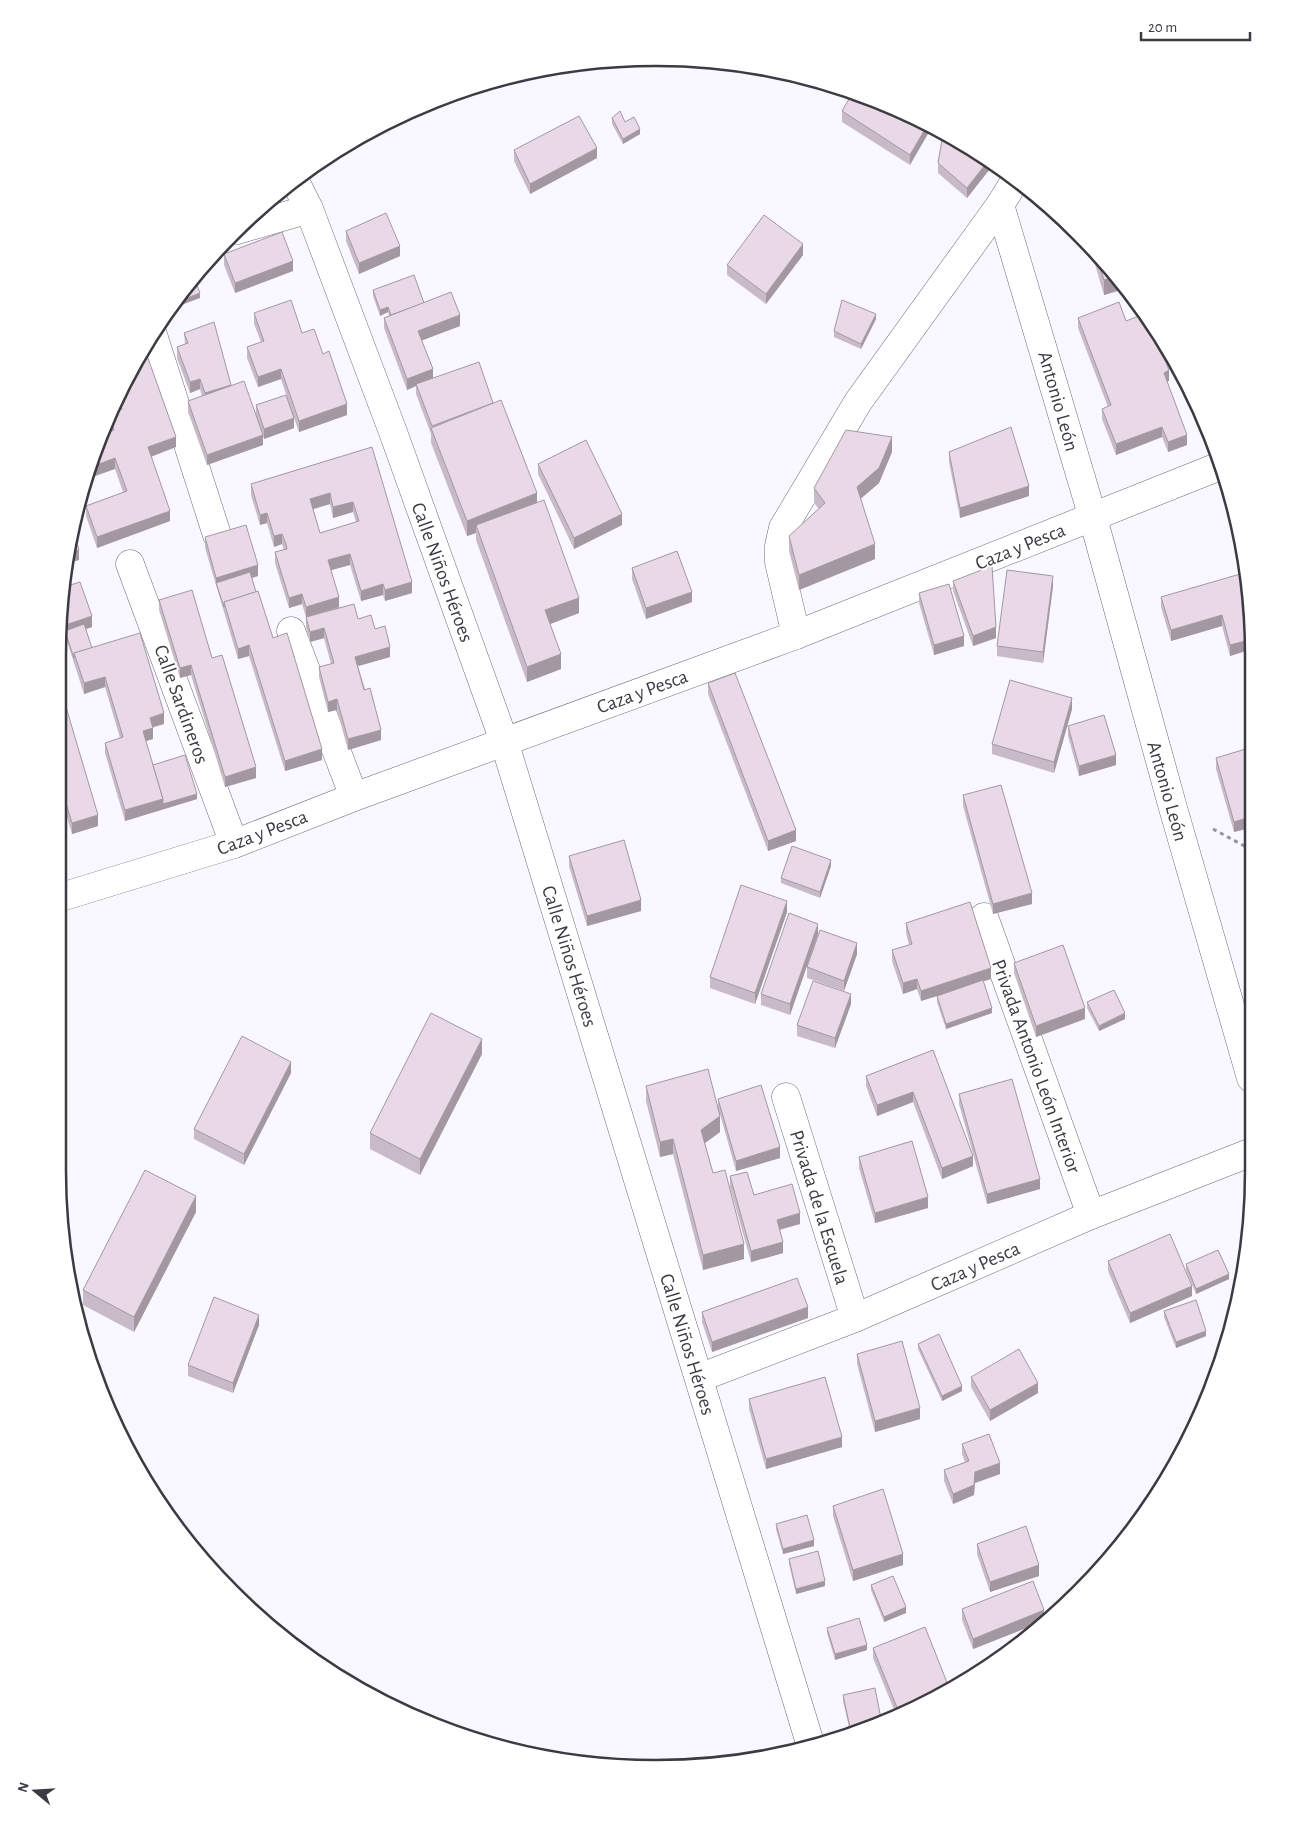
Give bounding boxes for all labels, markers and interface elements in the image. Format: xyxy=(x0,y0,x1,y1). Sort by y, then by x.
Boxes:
scale bar xyxy=(1141,10,1250,42)
text: 20 m xyxy=(1148,20,1177,35)
street label: Antonio León xyxy=(1034,349,1082,453)
street label: Calle Niños Héroes xyxy=(408,500,477,645)
street label: Caza y Pesca xyxy=(973,520,1068,574)
street label: Calle Sardineros xyxy=(150,642,212,766)
street label: Caza y Pesca xyxy=(594,666,690,718)
street label: Antonio León xyxy=(1143,739,1191,843)
street label: Caza y Pesca xyxy=(214,807,310,859)
street label: Calle Niños Héroes xyxy=(538,883,600,1029)
street label: Privada Antonio León Interior xyxy=(988,957,1084,1176)
street label: Privada de la Escuela xyxy=(786,1128,852,1287)
street label: Caza y Pesca xyxy=(928,1238,1023,1295)
street label: Calle Niños Héroes xyxy=(656,1271,718,1417)
north arrow xyxy=(10,1766,60,1816)
text: N xyxy=(15,1780,32,1794)

